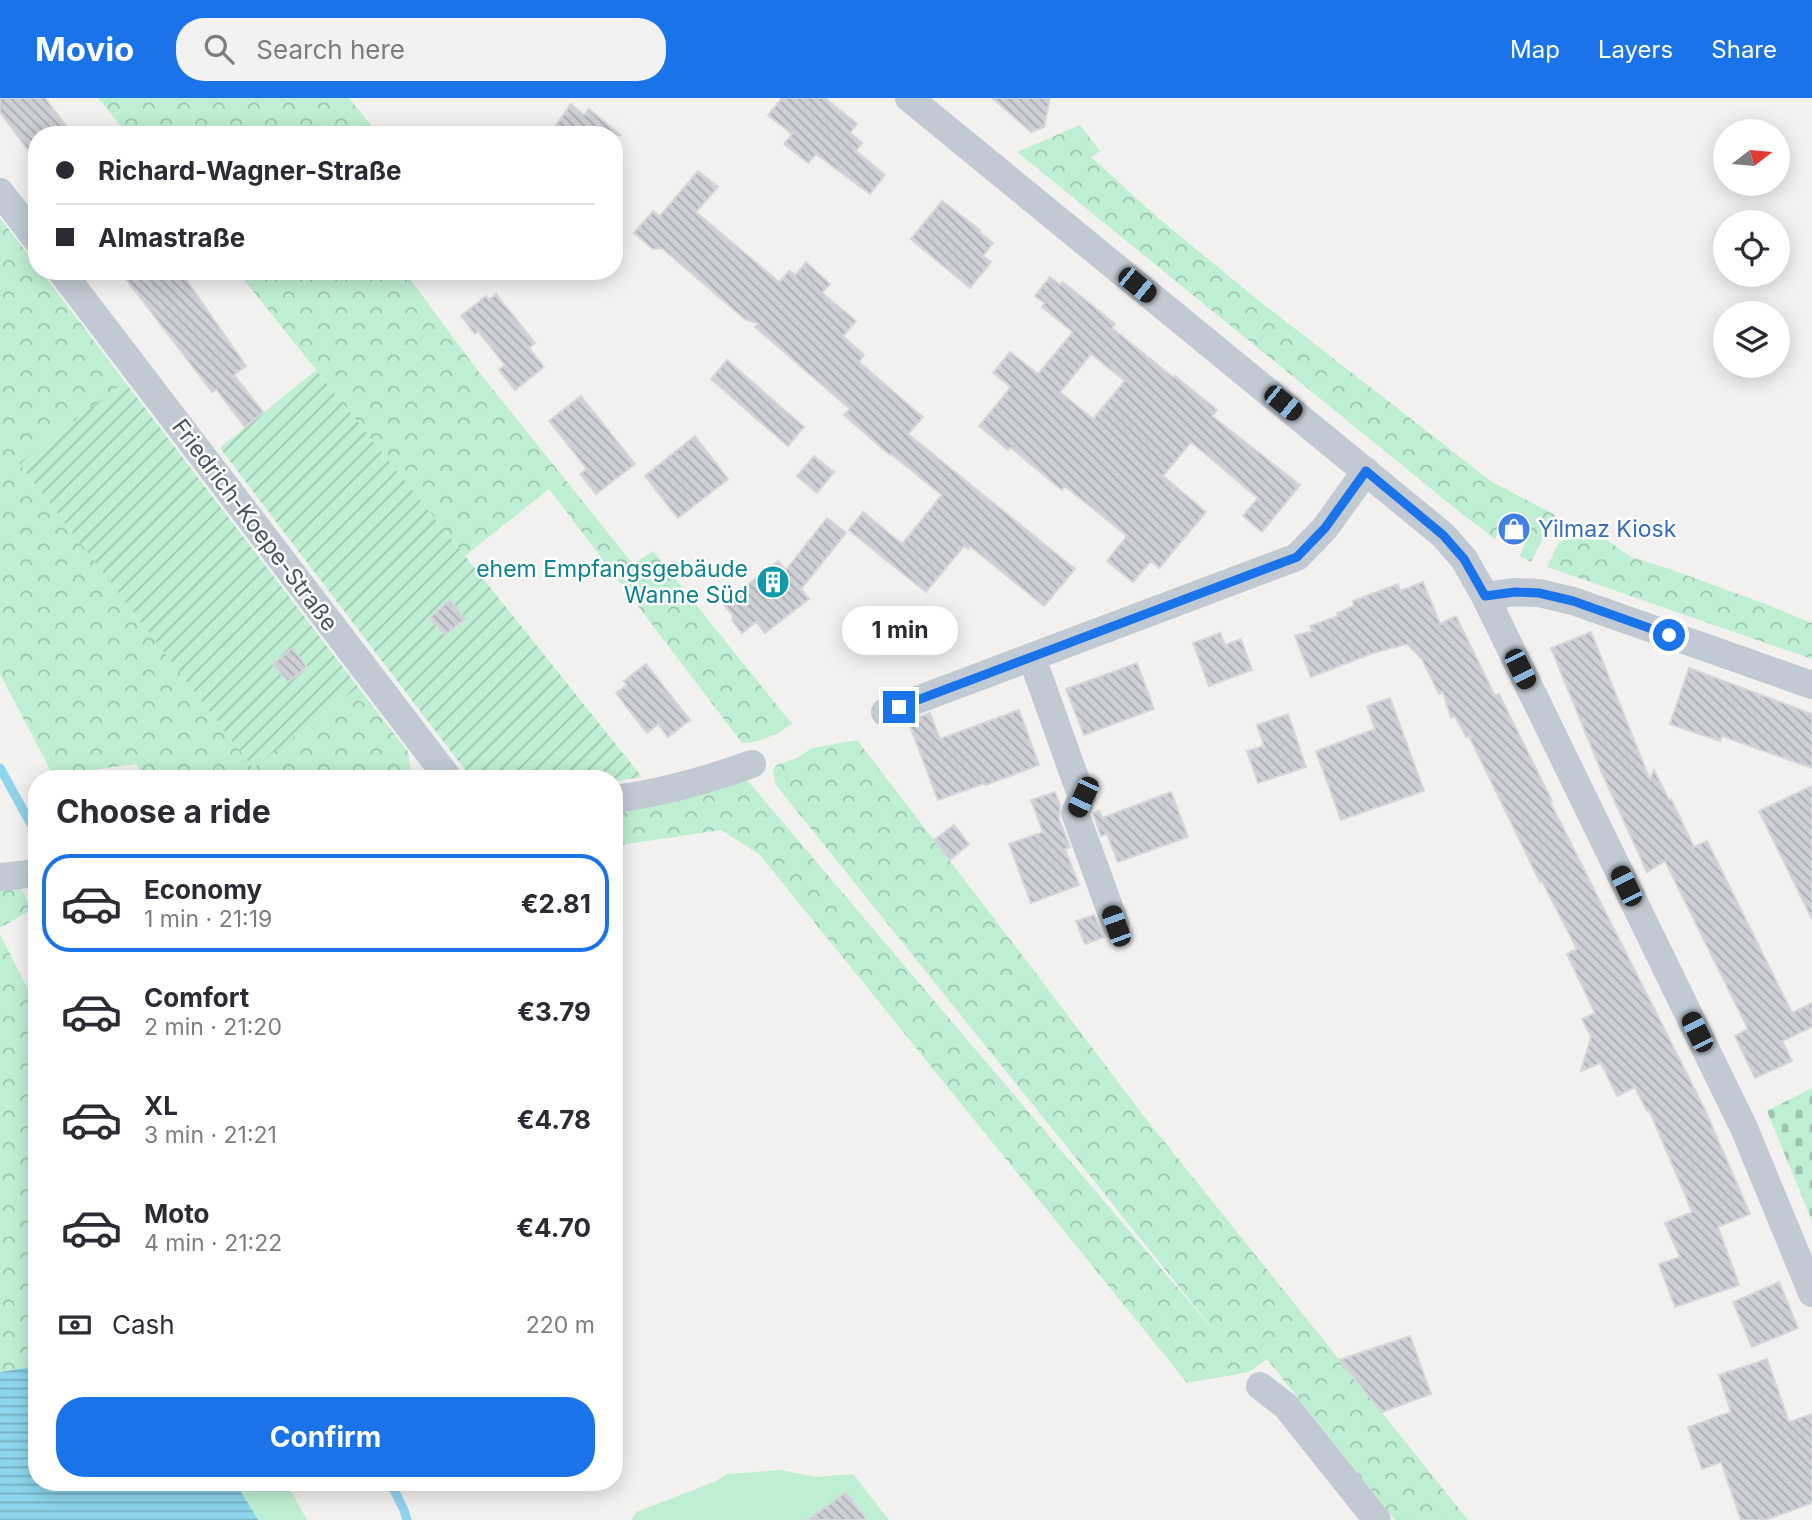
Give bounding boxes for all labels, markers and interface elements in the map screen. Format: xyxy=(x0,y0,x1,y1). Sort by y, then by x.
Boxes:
search box xyxy=(176,18,666,81)
text: Movio xyxy=(35,29,134,69)
icon: search xyxy=(200,30,238,68)
text: Search here xyxy=(256,34,405,65)
text: Map xyxy=(1510,35,1560,64)
text: Layers xyxy=(1598,35,1673,64)
text: Share xyxy=(1711,35,1777,64)
north arrow xyxy=(1713,119,1790,196)
map controls xyxy=(1713,119,1790,378)
text: Richard-Wagner-Straße xyxy=(98,155,402,186)
button: locate xyxy=(1713,210,1790,287)
text: Almastraße xyxy=(98,222,245,253)
car xyxy=(1115,264,1160,306)
button: layers xyxy=(1713,301,1790,378)
car xyxy=(1261,382,1306,424)
street label: Friedrich-Koepe-Straße xyxy=(166,413,344,637)
shop icon: Yilmaz Kiosk xyxy=(1495,510,1533,548)
place label: Yilmaz Kiosk xyxy=(1538,515,1677,543)
place label: ehem Empfangsgebäude Wanne Süd xyxy=(476,555,748,609)
building icon: ehem Empfangsgebäude Wanne Süd xyxy=(754,563,792,601)
callout: 1 min xyxy=(841,606,957,654)
text: 1 min xyxy=(872,616,928,644)
route start xyxy=(1653,619,1685,651)
car xyxy=(1502,646,1539,692)
route end xyxy=(883,691,915,723)
car xyxy=(1065,774,1102,820)
text: Choose a ride xyxy=(56,792,271,831)
car xyxy=(1608,863,1645,909)
icon: car xyxy=(60,872,123,935)
text: Economy xyxy=(144,874,262,905)
text: €2.81 xyxy=(521,888,591,919)
car xyxy=(1099,903,1134,949)
text: 1 min · 21:19 xyxy=(144,905,272,933)
icon: car xyxy=(60,980,123,1043)
text: Comfort xyxy=(144,982,249,1013)
text: €3.79 xyxy=(517,996,591,1027)
car xyxy=(1679,1009,1716,1055)
text: 2 min · 21:20 xyxy=(144,1013,282,1041)
icon: car xyxy=(60,1088,123,1151)
text: XL xyxy=(144,1090,178,1121)
text: €4.78 xyxy=(517,1104,591,1135)
text: 3 min · 21:21 xyxy=(144,1121,277,1149)
icon: car xyxy=(60,1196,123,1259)
text: Moto xyxy=(144,1198,209,1229)
text: €4.70 xyxy=(516,1212,591,1243)
text: 4 min · 21:22 xyxy=(144,1229,282,1257)
icon: cash xyxy=(56,1306,94,1344)
text: Cash xyxy=(112,1309,175,1340)
text: 220 m xyxy=(526,1311,595,1339)
button: Confirm xyxy=(56,1397,595,1477)

